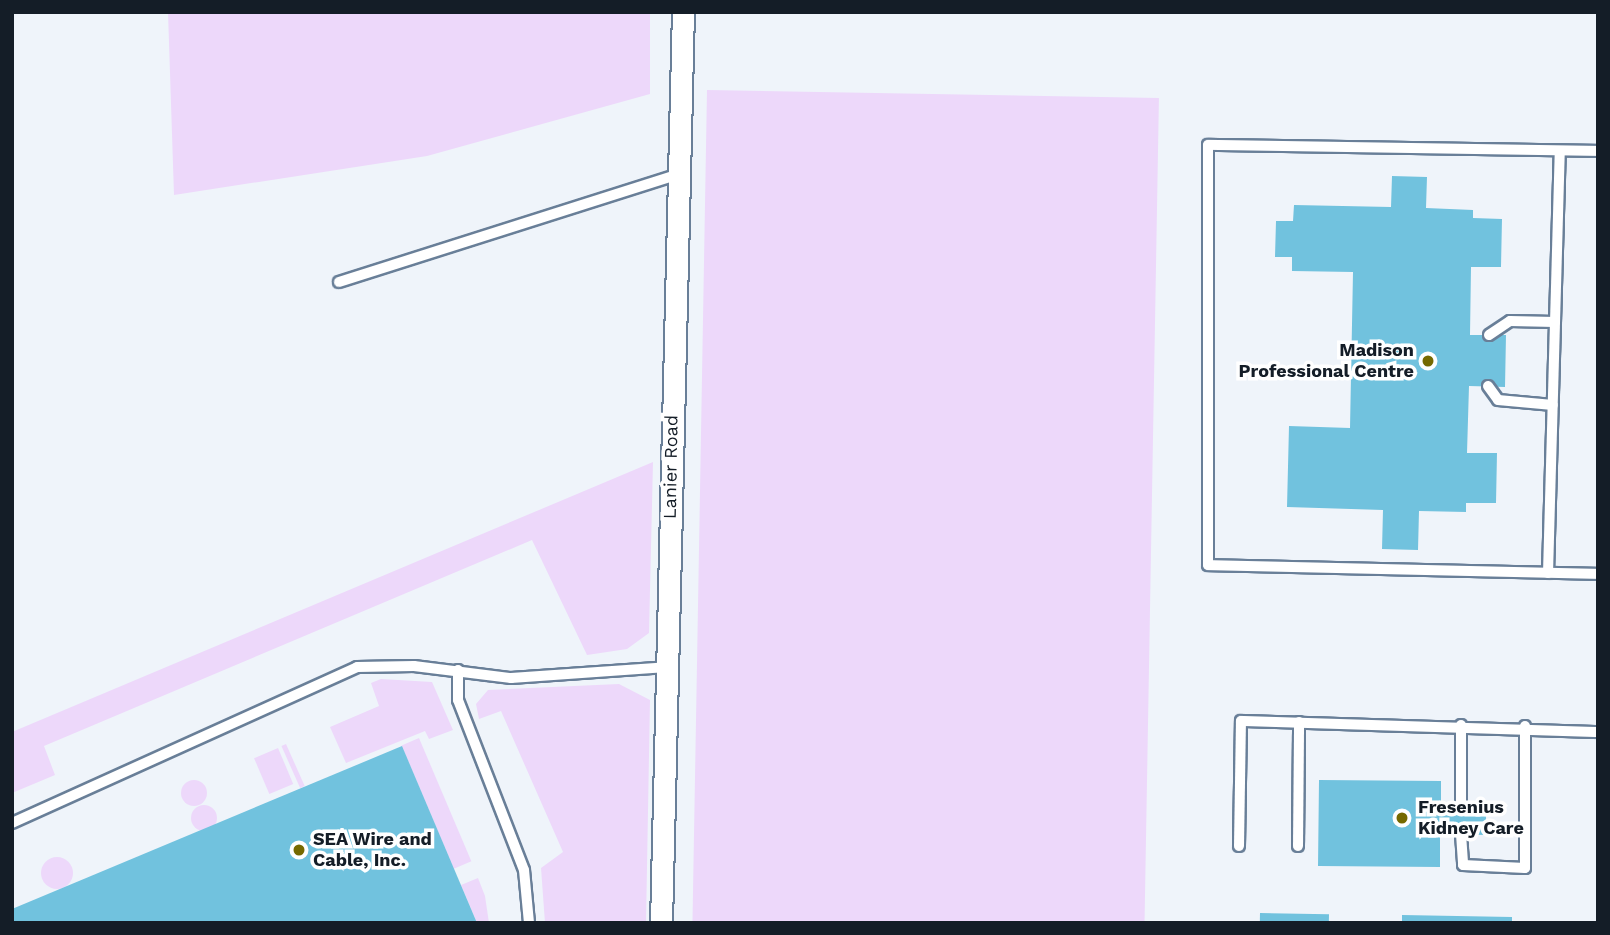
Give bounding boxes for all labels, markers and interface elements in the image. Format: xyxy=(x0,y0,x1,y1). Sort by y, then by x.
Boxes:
place label: Madison Professional Centre xyxy=(1238,340,1414,382)
marker: Madison Professional Centre xyxy=(1420,353,1436,369)
street label: Lanier Road xyxy=(659,414,683,520)
place label: Fresenius Kidney Care xyxy=(1418,797,1524,840)
marker: Fresenius Kidney Care xyxy=(1392,808,1412,828)
place label: SEA Wire and Cable, Inc. xyxy=(313,829,433,872)
marker: SEA Wire and Cable, Inc. xyxy=(291,842,307,858)

